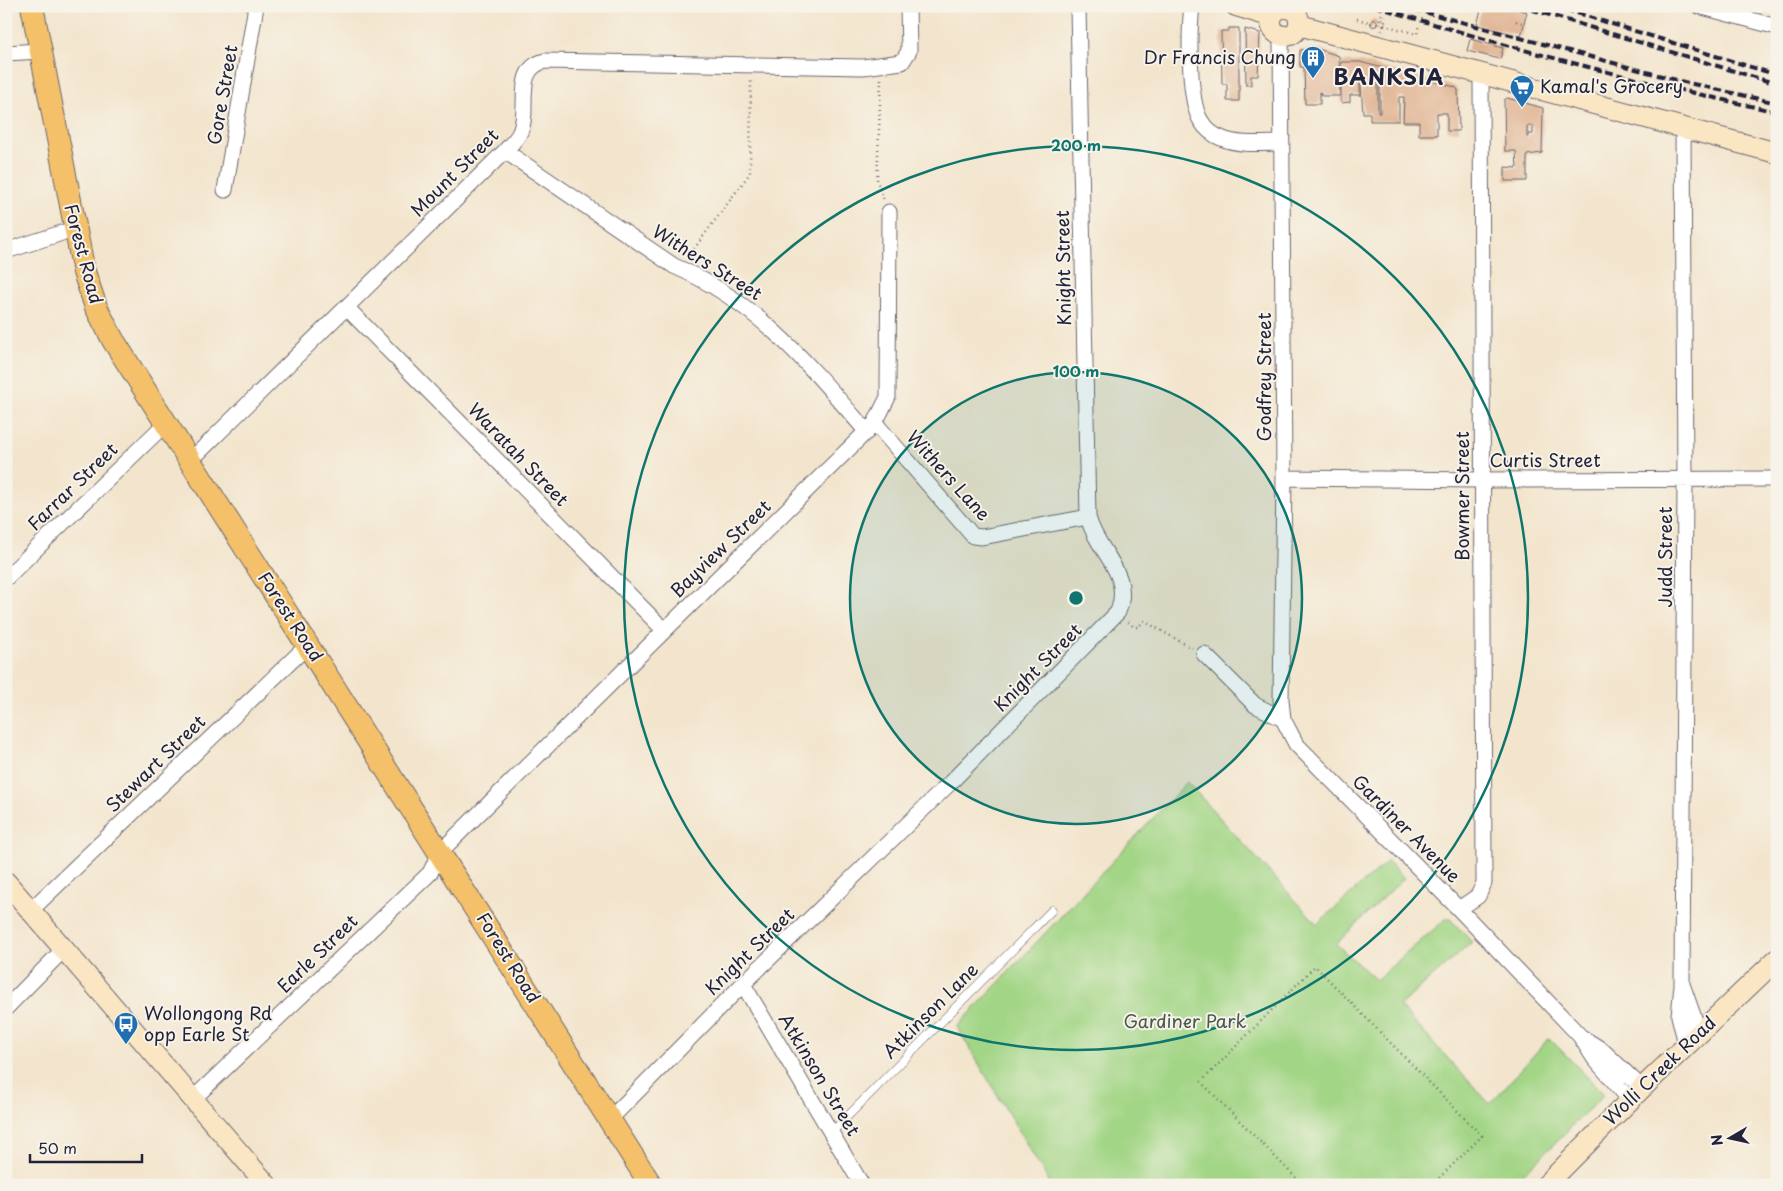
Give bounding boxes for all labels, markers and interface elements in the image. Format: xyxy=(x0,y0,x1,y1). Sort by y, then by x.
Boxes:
street label: Gore Street xyxy=(199,43,244,147)
place label: Dr Francis Chung xyxy=(1144,43,1296,70)
building icon: Dr Francis Chung xyxy=(1300,45,1326,79)
district label: BANKSIA xyxy=(1334,59,1444,92)
place label: Kamal's Grocery xyxy=(1540,72,1683,99)
supermarket icon: Kamal's Grocery xyxy=(1509,74,1535,108)
street label: Mount Street xyxy=(404,122,504,222)
text: 200 m xyxy=(1051,133,1101,156)
street label: Forest Road xyxy=(58,201,111,307)
street label: Knight Street xyxy=(1048,210,1077,326)
street label: Withers Street xyxy=(648,217,768,306)
street label: Godfrey Street xyxy=(1250,313,1277,442)
text: 100 m xyxy=(1053,359,1099,382)
street label: Waratah Street xyxy=(463,396,576,512)
street label: Withers Lane xyxy=(901,424,997,526)
street label: Bowmer Street xyxy=(1448,431,1475,561)
street label: Farrar Street xyxy=(21,436,123,536)
street label: Curtis Street xyxy=(1490,446,1600,473)
street label: Bayview Street xyxy=(664,493,776,603)
street label: Judd Street xyxy=(1651,507,1678,607)
street label: Forest Road xyxy=(252,566,330,667)
centre of rings xyxy=(1067,589,1085,607)
street label: Knight Street xyxy=(987,617,1087,717)
street label: Stewart Street xyxy=(99,708,211,818)
street label: Gardiner Avenue xyxy=(1347,768,1468,888)
street label: Knight Street xyxy=(698,901,800,1001)
street label: Forest Road xyxy=(471,907,548,1008)
street label: Earle Street xyxy=(271,908,363,998)
street label: Atkinson Lane xyxy=(876,956,984,1064)
place label: Wollongong Rd opp Earle St xyxy=(144,999,272,1047)
park label: Gardiner Park xyxy=(1123,1007,1247,1034)
street label: Atkinson Street xyxy=(773,1008,868,1141)
street label: Wolli Creek Road xyxy=(1597,1009,1721,1131)
bus stop icon: Wollongong Rd opp Earle St xyxy=(113,1011,139,1045)
north arrow xyxy=(1706,1114,1756,1164)
scale bar xyxy=(30,1131,142,1163)
text: N xyxy=(1705,1133,1728,1147)
text: 50 m xyxy=(38,1136,77,1159)

